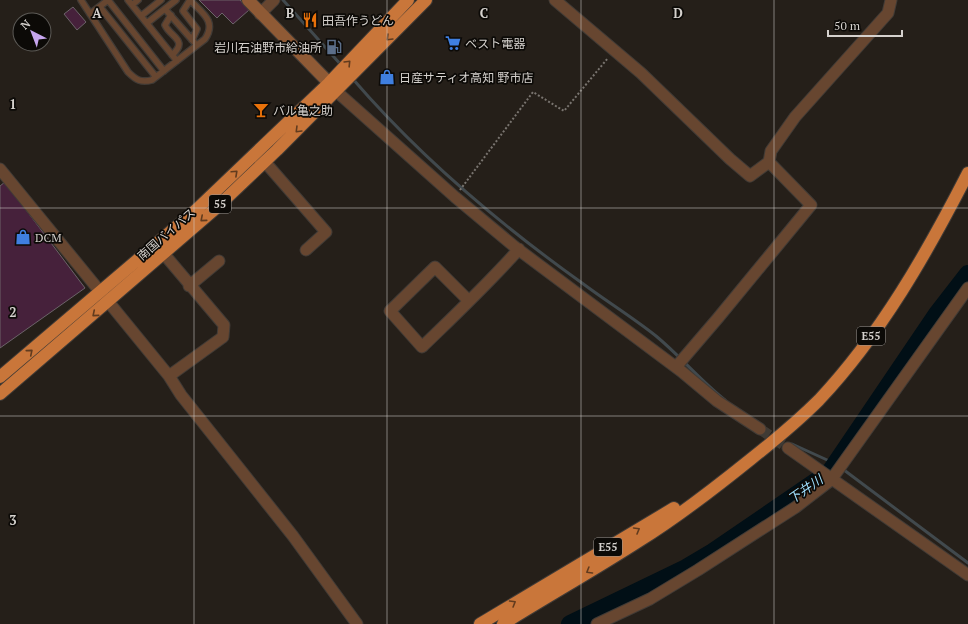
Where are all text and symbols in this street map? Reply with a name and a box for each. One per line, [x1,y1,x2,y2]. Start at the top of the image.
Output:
text: A [92,4,102,22]
text: B [286,4,294,22]
text: C [480,4,488,22]
text: D [673,4,683,22]
restaurant icon: 田吾作うどん [301,11,319,29]
north arrow [12,12,52,52]
scale bar [828,12,902,38]
place label: 田吾作うどん [322,13,394,28]
text: N [18,16,34,33]
text: 50 m [834,18,861,33]
one-way arrow [386,33,394,41]
supermarket icon: ベスト電器 [444,34,462,52]
place label: ベスト電器 [465,36,525,51]
fuel station icon: 岩川石油野市給油所 [325,38,343,56]
place label: 岩川石油野市給油所 [214,40,322,55]
one-way arrow [343,60,351,68]
shop icon: 日産サティオ高知 野市店 [378,68,396,86]
place label: 日産サティオ高知 野市店 [399,70,533,85]
text: 1 [9,95,17,113]
bar icon: バル亀之助 [252,101,270,119]
place label: バル亀之助 [273,103,333,118]
one-way arrow [295,125,303,133]
one-way arrow [230,170,238,178]
road number: 55 [209,195,231,213]
street label: 南国バイパス [134,205,198,263]
one-way arrow [200,215,208,222]
shop icon: DCM [14,228,32,246]
place label: DCM [35,230,62,245]
text: 2 [9,303,17,321]
one-way arrow [92,310,99,317]
road number: E55 [857,327,885,345]
one-way arrow [25,350,32,357]
water label: 下井川 [784,469,828,508]
text: 3 [9,511,17,529]
one-way arrow [633,528,640,535]
road number: E55 [594,538,622,556]
one-way arrow [586,566,593,574]
one-way arrow [509,601,516,608]

